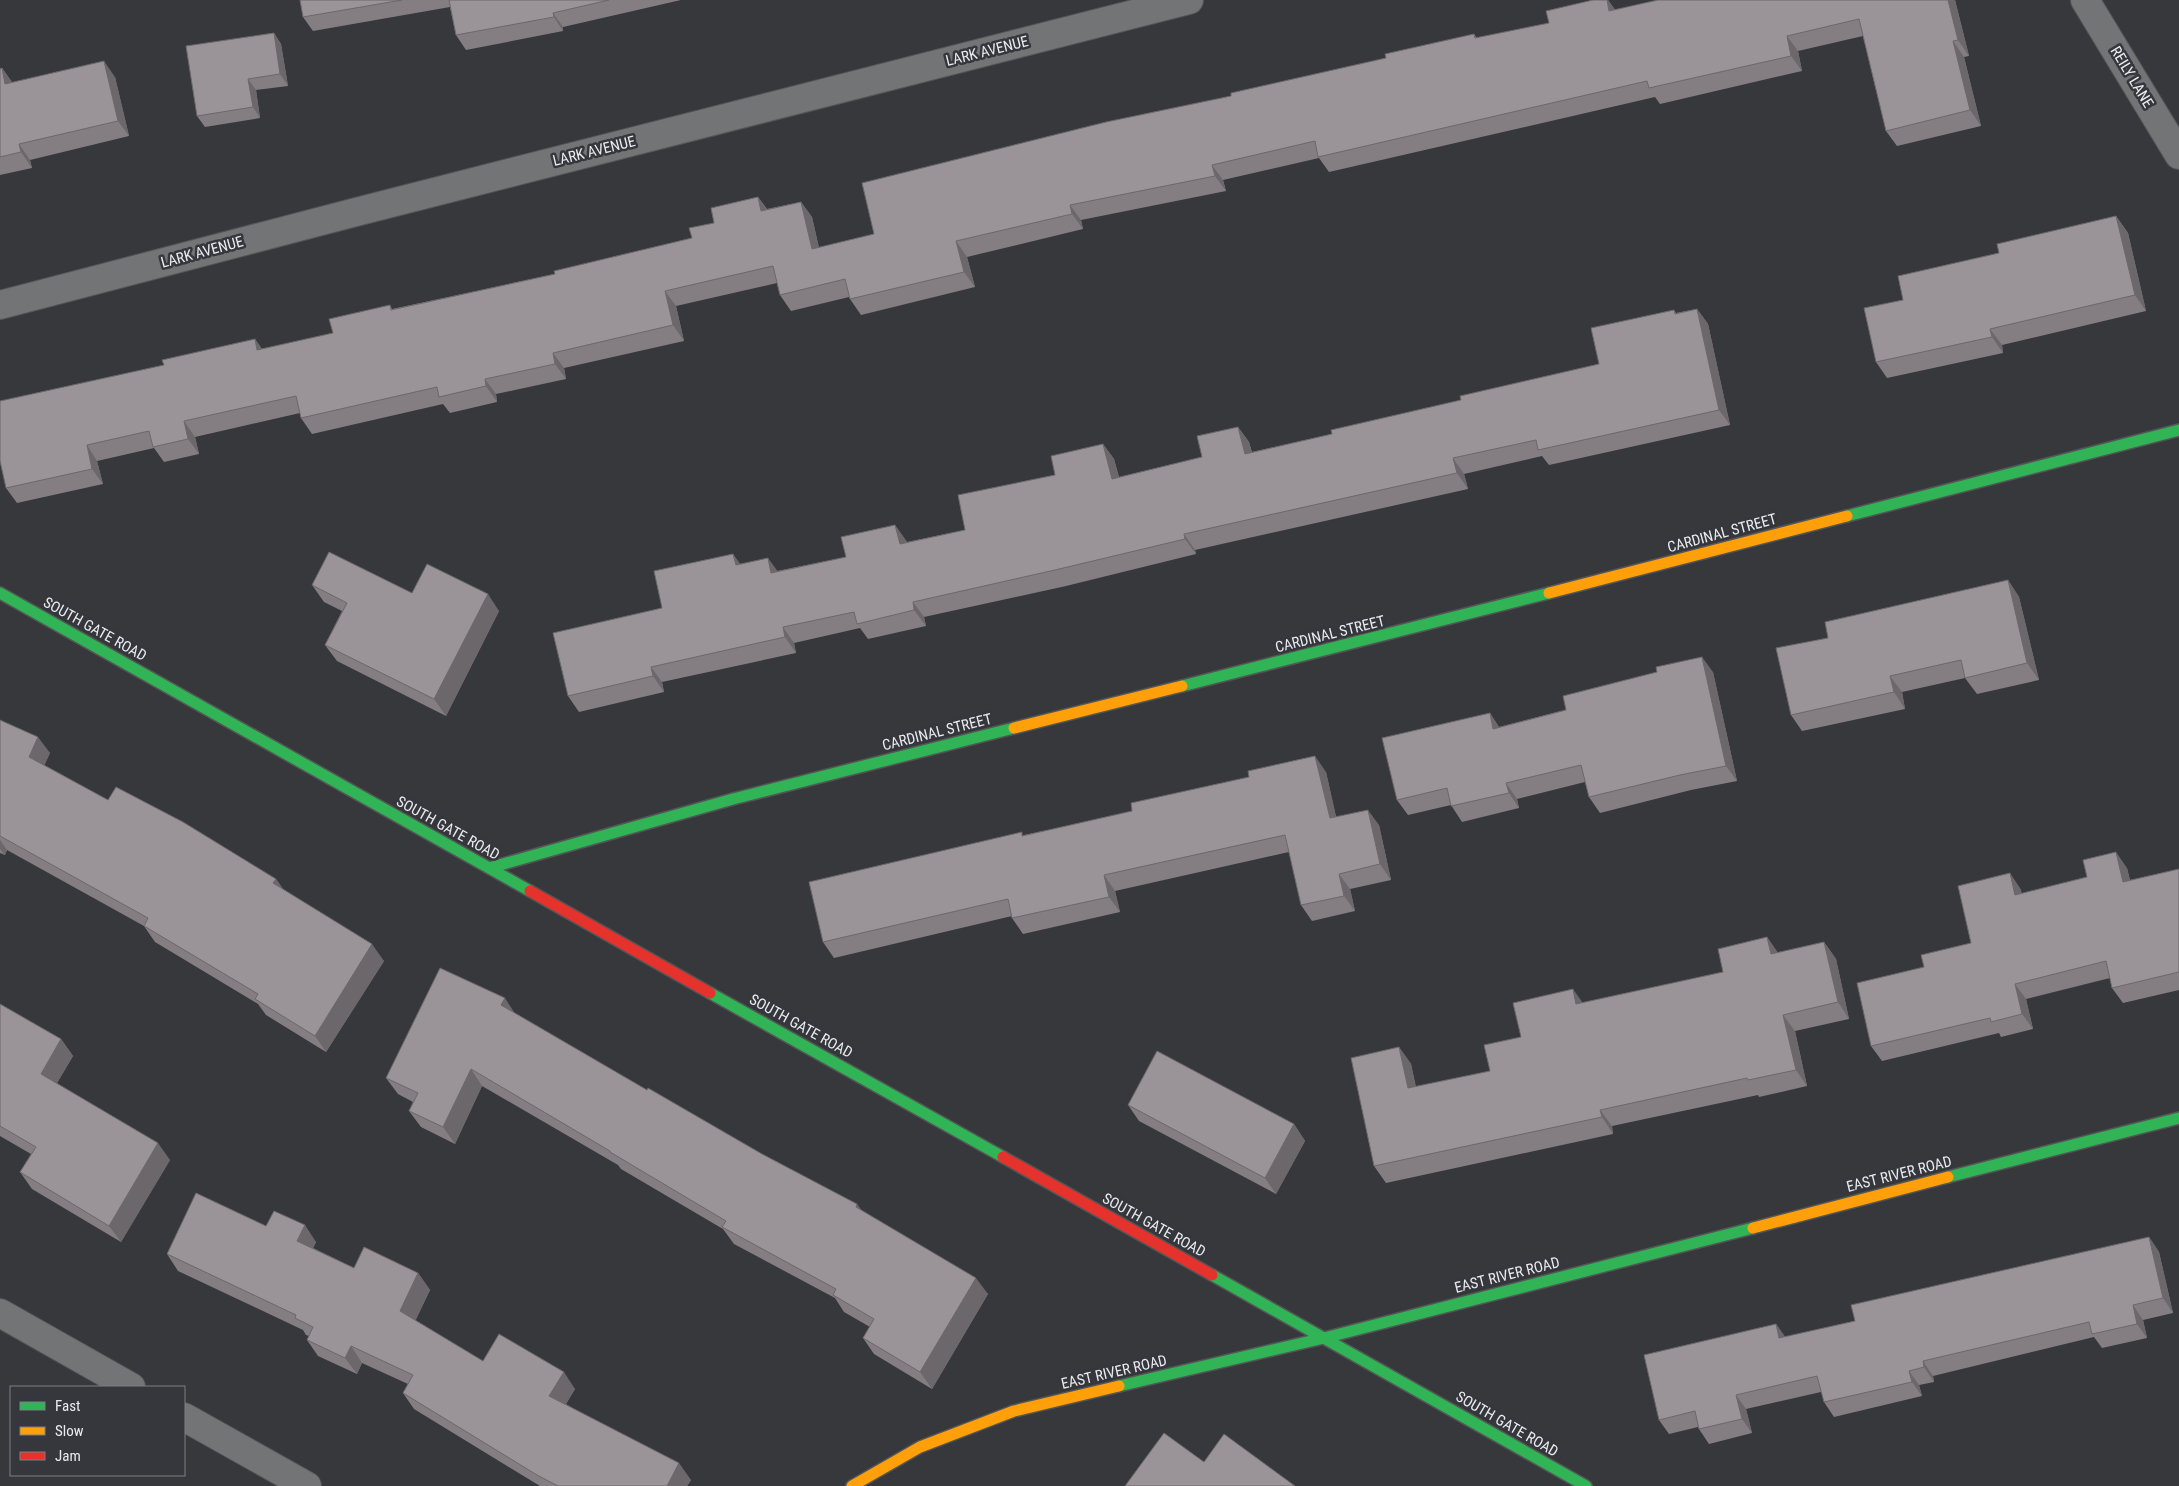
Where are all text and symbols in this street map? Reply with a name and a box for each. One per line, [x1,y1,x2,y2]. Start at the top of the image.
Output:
street label: LARK AVENUE [944,32,1030,70]
street label: REILY LANE [2107,43,2157,111]
street label: LARK AVENUE [551,132,637,170]
street label: LARK AVENUE [159,232,245,272]
street label: CARDINAL STREET [1665,510,1779,556]
street label: SOUTH GATE ROAD [40,593,150,665]
street label: CARDINAL STREET [1273,612,1387,656]
street label: CARDINAL STREET [880,710,994,754]
street label: SOUTH GATE ROAD [393,792,503,864]
street label: SOUTH GATE ROAD [746,990,856,1062]
street label: EAST RIVER ROAD [1844,1152,1954,1196]
street label: SOUTH GATE ROAD [1099,1189,1209,1261]
street label: EAST RIVER ROAD [1452,1253,1562,1297]
street label: EAST RIVER ROAD [1059,1351,1169,1393]
legend [10,1386,185,1476]
street label: SOUTH GATE ROAD [1453,1387,1561,1461]
text: Fast [55,1397,80,1415]
text: Slow [55,1422,84,1440]
text: Jam [55,1447,81,1465]

